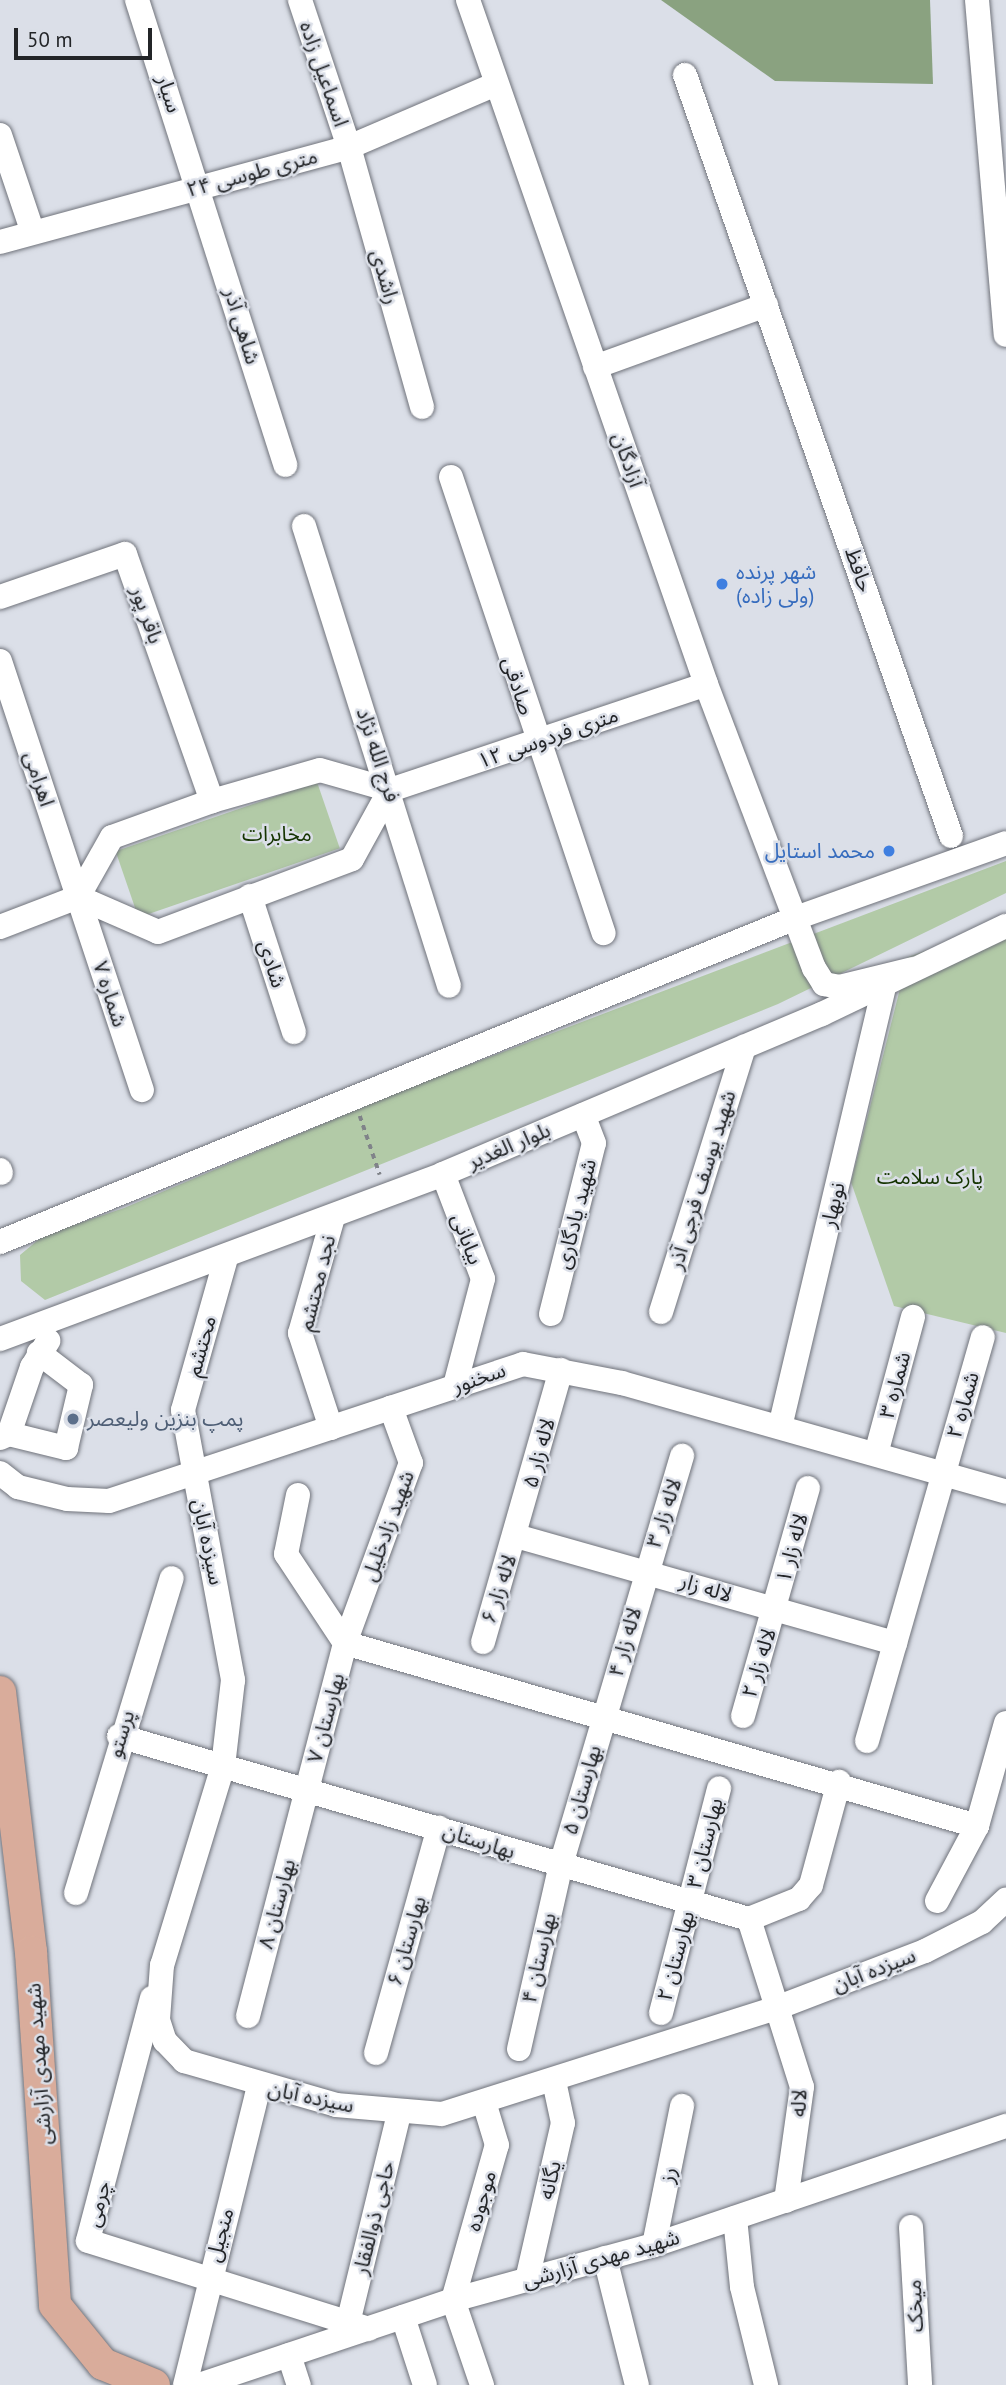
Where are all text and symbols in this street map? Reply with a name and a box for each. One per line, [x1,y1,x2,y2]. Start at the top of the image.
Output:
scale bar [18,14,156,58]
street label: اسماعیل زاده [294,18,354,130]
text: 50 m [27,26,73,53]
street label: سیار [151,72,187,116]
street label: ۲۴ متری طوسی [184,143,320,203]
street label: راشدی [365,247,405,307]
street label: شاهی آذر [218,285,266,367]
street label: آزادگان [607,429,649,491]
street label: حافظ [840,544,878,596]
place label: شهر پرنده (ولی زاده) [736,559,816,609]
marker: شهر پرنده (ولی زاده) [714,576,730,592]
street label: باقر پور [125,583,169,647]
street label: صادقی [497,654,539,718]
street label: ۱۲ متری فردوسی [475,702,621,774]
street label: فرج الله نژاد [351,705,405,805]
street label: اهرامی [18,748,60,810]
park label: مخابرات [242,821,312,847]
place label: محمد استایل [765,838,875,864]
marker: محمد استایل [881,843,897,859]
street label: شادی [253,937,291,991]
street label: شماره ۷ [88,958,132,1030]
street label: شهید یوسف فرجی آذر [663,1087,741,1273]
street label: بلوار الغدیر [464,1117,554,1175]
street label: شهید یادگاری [550,1156,602,1272]
park label: پارک سلامت [877,1164,983,1190]
street label: نوبهار [816,1180,850,1230]
street label: بیابانی [446,1210,488,1268]
street label: نجد محتشم [293,1233,341,1333]
street label: محتشم [180,1313,222,1379]
street label: شماره ۳ [874,1349,916,1421]
street label: سخنور [449,1357,509,1399]
street label: شماره ۲ [942,1369,984,1441]
place label: پمپ بنزین ولیعصر [87,1406,244,1432]
marker: پمپ بنزین ولیعصر [65,1411,81,1427]
street label: لاله زار ۵ [518,1415,560,1491]
street label: شهید زادخلیل [356,1467,420,1585]
street label: لاله زار ۳ [641,1475,687,1551]
street label: سیزده آبان [187,1497,229,1587]
street label: لاله زار ۱ [771,1510,813,1586]
street label: لاله زار ۶ [476,1551,522,1627]
street label: لاله زار [677,1568,735,1608]
street label: لاله زار ۴ [603,1604,647,1680]
street label: لاله زار ۲ [737,1625,781,1701]
street label: بهارستان ۷ [302,1670,350,1766]
street label: پرستو [102,1707,140,1761]
street label: بهارستان ۵ [557,1742,607,1838]
street label: بهارستان ۳ [682,1795,728,1891]
street label: بهارستان [440,1818,518,1864]
street label: بهارستان ۸ [253,1856,301,1952]
street label: بهارستان ۶ [382,1893,432,1989]
street label: بهارستان ۲ [652,1908,700,2004]
street label: بهارستان ۴ [516,1910,562,2006]
street label: سیزده آبان [829,1943,919,1997]
street label: شهید مهدی آزارشی [21,1982,57,2146]
street label: سیزده آبان [266,2076,356,2118]
street label: لاله [786,2088,812,2118]
street label: حاجی ذوالفقار [348,2158,400,2278]
street label: یگانه [533,2158,567,2202]
street label: رز [654,2165,682,2185]
street label: موجوده [460,2168,502,2234]
street label: چرمی [80,2178,116,2230]
street label: منجیل [201,2205,239,2265]
street label: شهید مهدی آزارشی [520,2225,682,2293]
street label: میخک [901,2279,929,2333]

